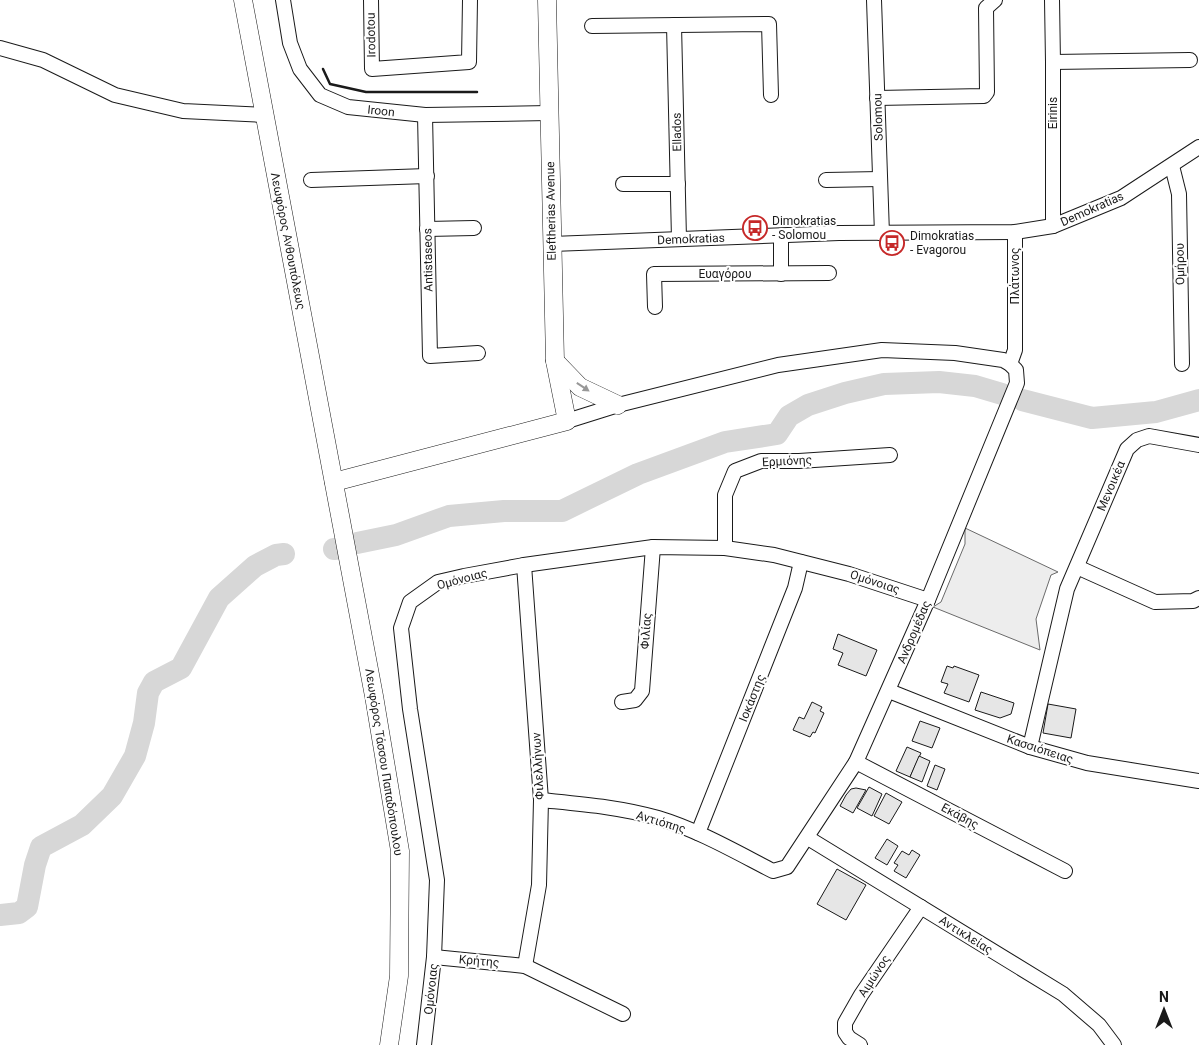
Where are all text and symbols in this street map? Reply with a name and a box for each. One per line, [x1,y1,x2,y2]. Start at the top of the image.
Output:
street label: Irodotou [364,12,378,58]
street label: Solomou [870,93,886,141]
street label: Eirinis [1046,97,1060,129]
street label: Iroon [367,103,395,119]
street label: Ellados [670,112,684,152]
street label: Eleftherias Avenue [543,161,559,261]
street label: Λεωφόρος Ανθουπόλεως [268,171,308,311]
street label: Demokratias [1058,189,1126,229]
place label: Dimokratias - Solomou [772,214,836,242]
bus stop icon: Dimokratias - Solomou [742,215,768,241]
street label: Antistaseos [420,228,436,292]
place label: Dimokratias - Evagorou [910,229,974,257]
bus stop icon: Dimokratias - Evagorou [879,230,905,256]
street label: Demokratias [657,231,725,247]
street label: Ομήρου [1173,243,1187,285]
street label: Πλάτωνος [1008,247,1022,305]
street label: Ευαγόρου [698,267,752,281]
one-way arrow [576,382,590,392]
street label: Ερμιόνης [762,453,812,469]
street label: Μενοικέα [1094,459,1128,513]
street label: Ομόνοιας [435,566,489,592]
street label: Ομόνοιας [848,567,902,597]
street label: Ανδρομέδας [894,598,934,666]
street label: Φιλίας [638,612,654,650]
street label: Λεωφόρος Τάσσου Παπαδόπουλου [362,667,406,857]
street label: Ιοκάστης [736,672,768,724]
street label: Φιλελλήνων [529,732,547,800]
street label: Κασσιόπειας [1005,732,1075,766]
street label: Εκάβης [939,800,981,832]
street label: Αντιόπης [635,808,687,836]
street label: Αντικλείας [937,913,995,957]
street label: Κρήτης [458,952,500,970]
street label: Αιμώνος [855,952,893,1000]
street label: Ομόνοιας [421,963,441,1015]
north arrow [1139,985,1189,1035]
text: N [1159,989,1169,1005]

